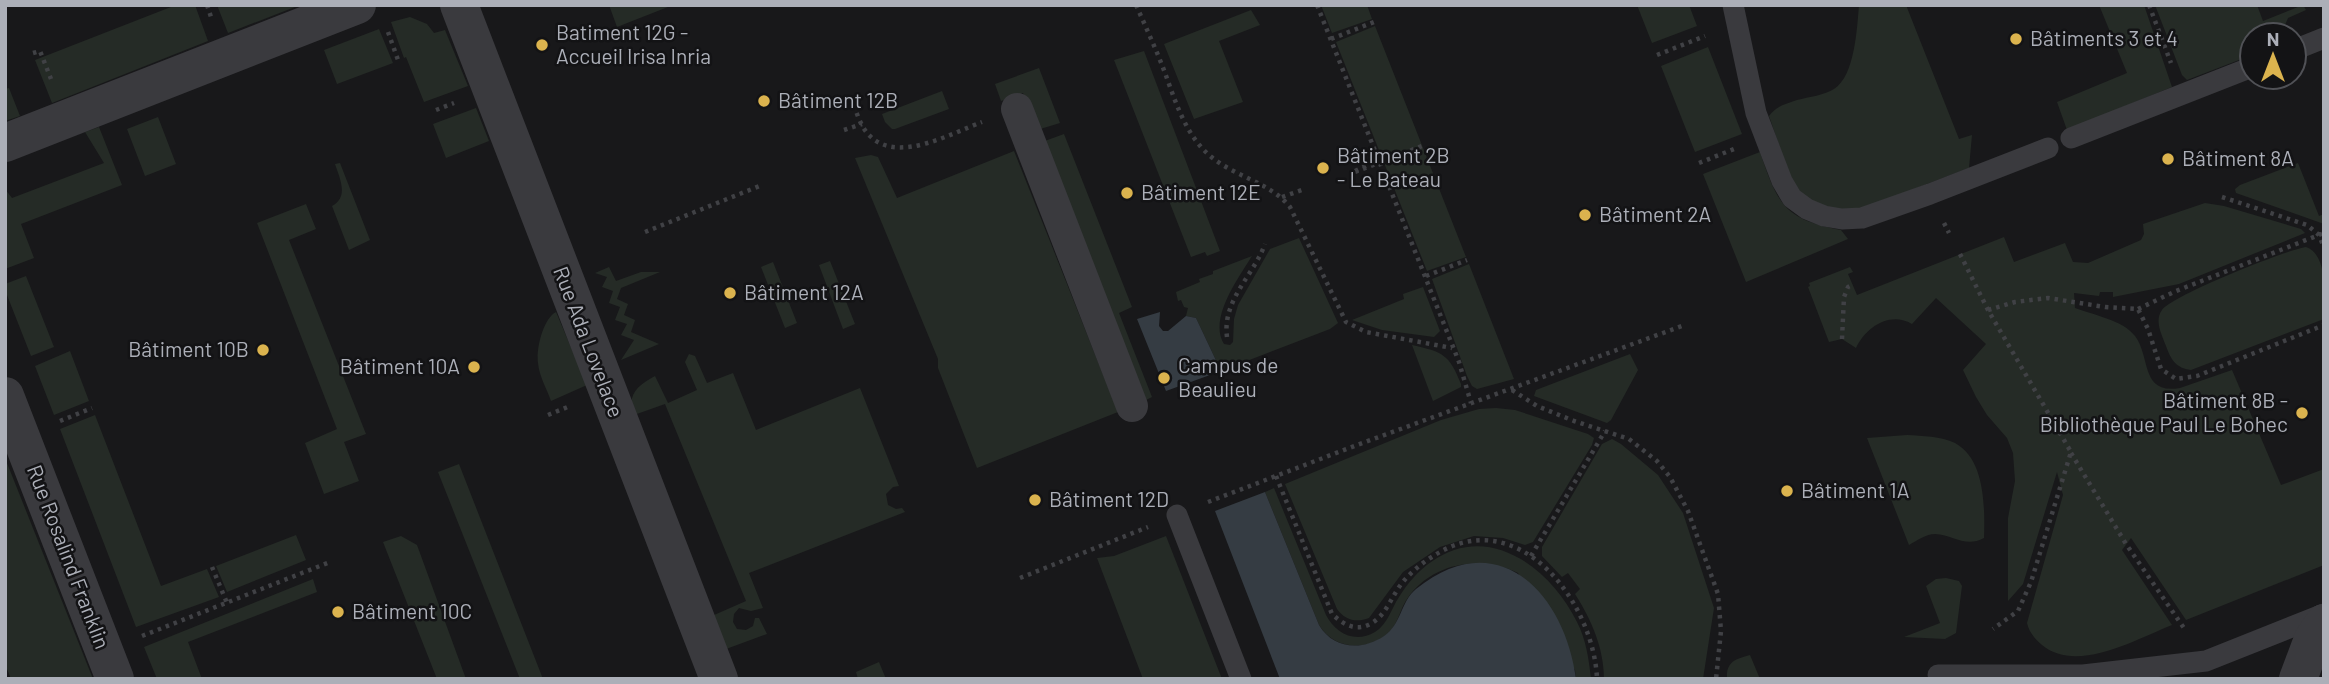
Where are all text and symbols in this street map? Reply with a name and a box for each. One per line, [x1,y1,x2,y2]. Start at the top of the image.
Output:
place label: Batiment 12G - Accueil Irisa Inria [556,19,711,68]
north arrow [2238,21,2308,91]
place label: Bâtiments 3 et 4 [2030,25,2178,50]
text: N [2267,27,2279,50]
marker: Bâtiments 3 et 4 [2008,31,2024,47]
marker: Batiment 12G - Accueil Irisa Inria [534,37,550,53]
place label: Bâtiment 12B [778,87,898,112]
marker: Bâtiment 12B [756,93,772,109]
place label: Bâtiment 2B - Le Bateau [1337,142,1450,191]
place label: Bâtiment 8A [2182,145,2294,170]
marker: Bâtiment 8A [2160,151,2176,167]
marker: Bâtiment 2B - Le Bateau [1315,160,1331,176]
place label: Bâtiment 12E [1141,179,1261,204]
marker: Bâtiment 12E [1119,185,1135,201]
place label: Bâtiment 2A [1599,201,1712,226]
marker: Bâtiment 2A [1577,207,1593,223]
street label: Rue Ada Lovelace [549,262,630,421]
place label: Bâtiment 12A [744,279,864,304]
marker: Bâtiment 12A [722,285,738,301]
place label: Bâtiment 10B [128,336,249,361]
marker: Bâtiment 10B [255,342,271,358]
place label: Campus de Beaulieu [1178,352,1279,401]
place label: Bâtiment 10A [340,353,460,378]
marker: Bâtiment 10A [466,359,482,375]
marker: Campus de Beaulieu [1156,370,1172,386]
place label: Bâtiment 8B - Bibliothèque Paul Le Bohec [2040,387,2288,436]
marker: Bâtiment 8B - Bibliothèque Paul Le Bohec [2294,405,2310,421]
street label: Rue Rosalind Franklin [23,461,116,652]
place label: Bâtiment 1A [1801,477,1910,502]
marker: Bâtiment 1A [1779,483,1795,499]
place label: Bâtiment 12D [1049,486,1169,511]
marker: Bâtiment 12D [1027,492,1043,508]
place label: Bâtiment 10C [352,598,472,623]
marker: Bâtiment 10C [330,604,346,620]

